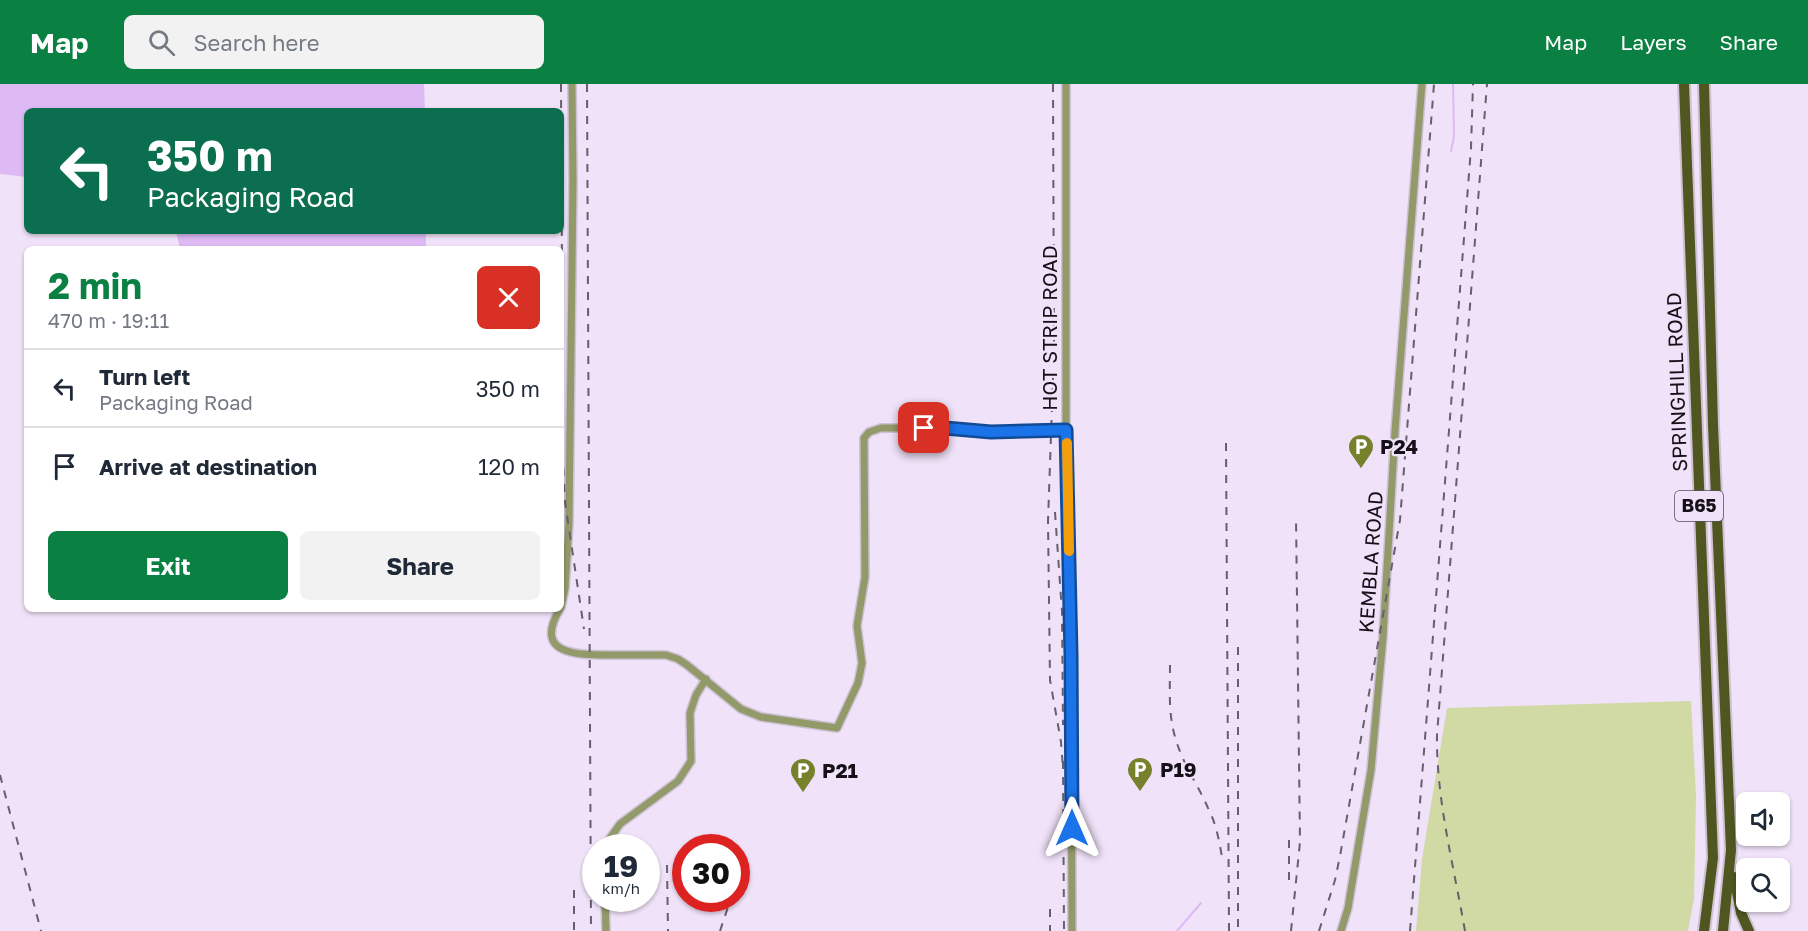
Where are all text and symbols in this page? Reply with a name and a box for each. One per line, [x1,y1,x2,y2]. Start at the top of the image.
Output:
search box [124,15,544,69]
text: Map [30,26,88,59]
icon: search [145,26,178,59]
text: Search here [193,29,319,56]
text: Map [1544,29,1587,55]
text: Layers [1620,29,1687,55]
text: Share [1720,29,1778,55]
text: 350 m [147,130,273,180]
icon: left [48,132,126,210]
text: Packaging Road [147,181,355,213]
street label: HOT STRIP ROAD [1037,245,1061,411]
text: 2 min [48,264,142,307]
button: close [477,266,540,329]
street label: SPRINGHILL ROAD [1661,292,1691,472]
text: 470 m · 19:11 [48,308,169,332]
text: Turn left [99,363,190,390]
icon: left [48,372,81,405]
text: 350 m [476,375,540,402]
text: Packaging Road [99,390,253,414]
pin [898,402,949,453]
icon: arrive [907,411,940,444]
parking icon: P24 [1346,432,1376,470]
place label: P24 [1380,434,1418,458]
icon: arrive [48,450,81,483]
text: Arrive at destination [99,453,317,480]
text: 120 m [478,453,540,480]
street label: KEMBLA ROAD [1353,490,1387,634]
road number: B65 [1675,491,1723,521]
button: Exit [48,531,288,600]
button: Share [300,531,540,600]
parking icon: P19 [1125,755,1155,793]
parking icon: P21 [788,756,818,794]
place label: P19 [1160,757,1196,781]
place label: P21 [822,758,858,782]
map controls [1736,792,1790,912]
button: sound [1736,792,1790,846]
position arrow [1040,796,1104,860]
speed limit sign: 30 [672,834,750,912]
text: 19 [604,848,638,884]
button: search [1736,858,1790,912]
text: km/h [602,879,640,897]

